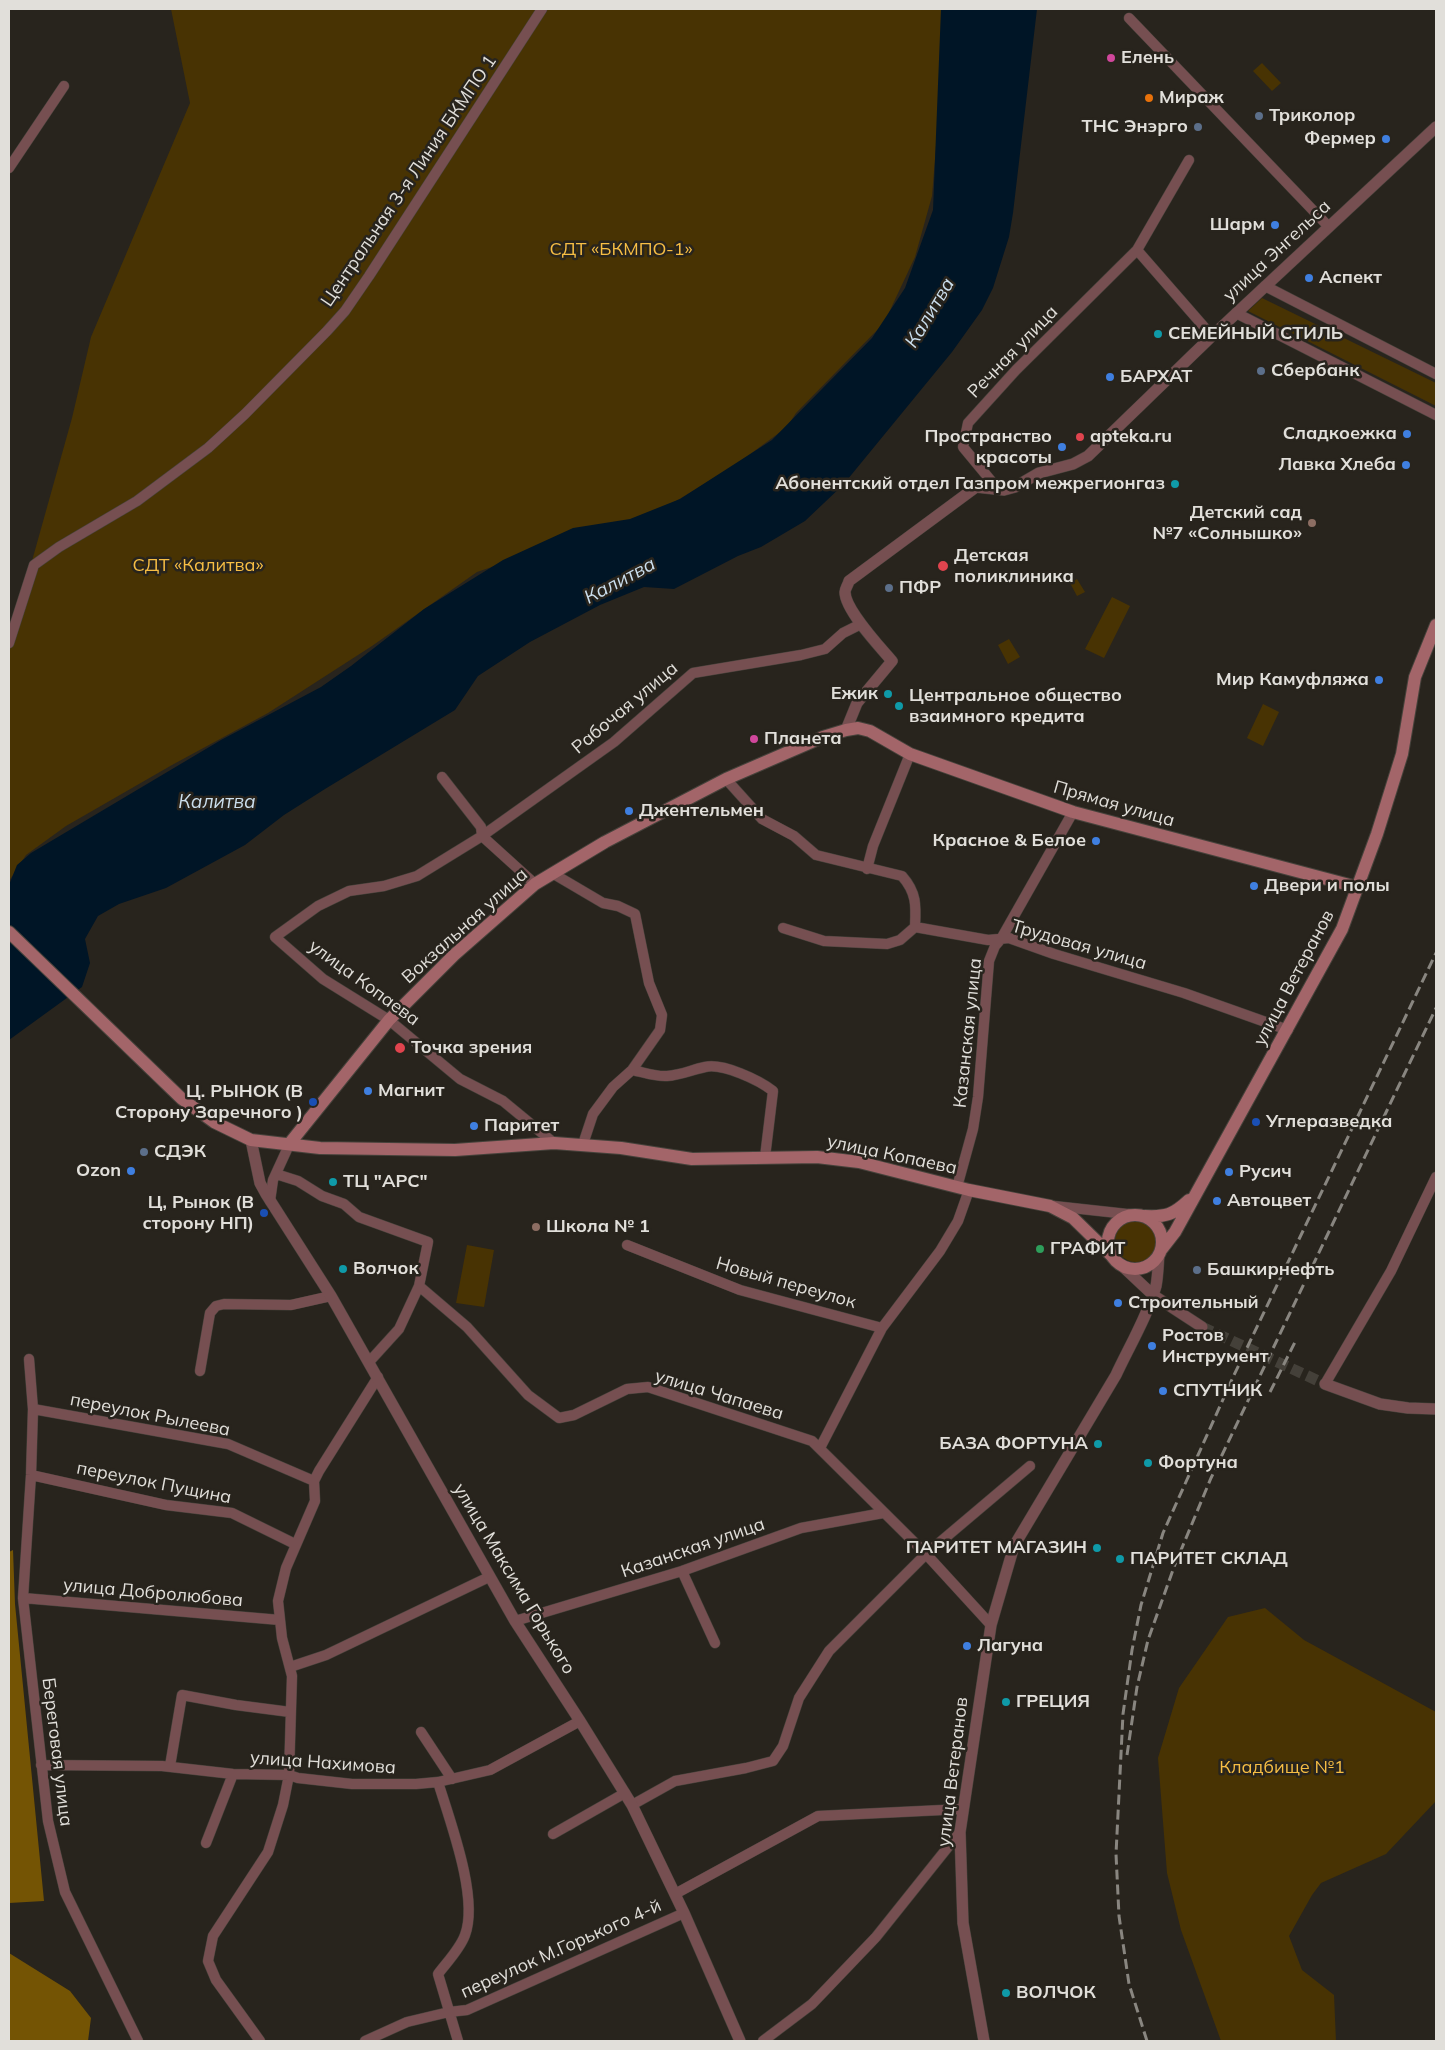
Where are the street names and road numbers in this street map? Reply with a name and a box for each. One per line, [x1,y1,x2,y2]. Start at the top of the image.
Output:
street label: Центральная 3-я Линия БКМПО 1 [317,51,501,311]
street label: улица Энгельса [1219,196,1335,306]
street label: Речная улица [963,301,1063,403]
street label: Рабочая улица [568,657,682,759]
street label: Прямая улица [1051,776,1177,832]
street label: Вокзальная улица [398,864,532,988]
street label: улица Ветеранов [1249,906,1339,1050]
street label: Трудовая улица [1009,915,1149,975]
street label: улица Копаева [304,935,424,1031]
street label: Казанская улица [949,957,987,1109]
street label: улица Копаева [825,1131,959,1179]
street label: Новый переулок [714,1253,858,1313]
street label: улица Чапаева [652,1365,786,1425]
street label: переулок Рылеева [68,1389,232,1441]
street label: переулок Пущина [75,1457,233,1509]
street label: улица Максима Горького [448,1480,580,1678]
street label: Казанская улица [618,1513,768,1583]
street label: улица Добролюбова [62,1574,244,1612]
street label: Береговая улица [37,1676,77,1828]
street label: улица Ветеранов [933,1696,973,1848]
street label: улица Нахимова [249,1747,397,1779]
street label: переулок М.Горького 4-й [457,1895,665,2003]

